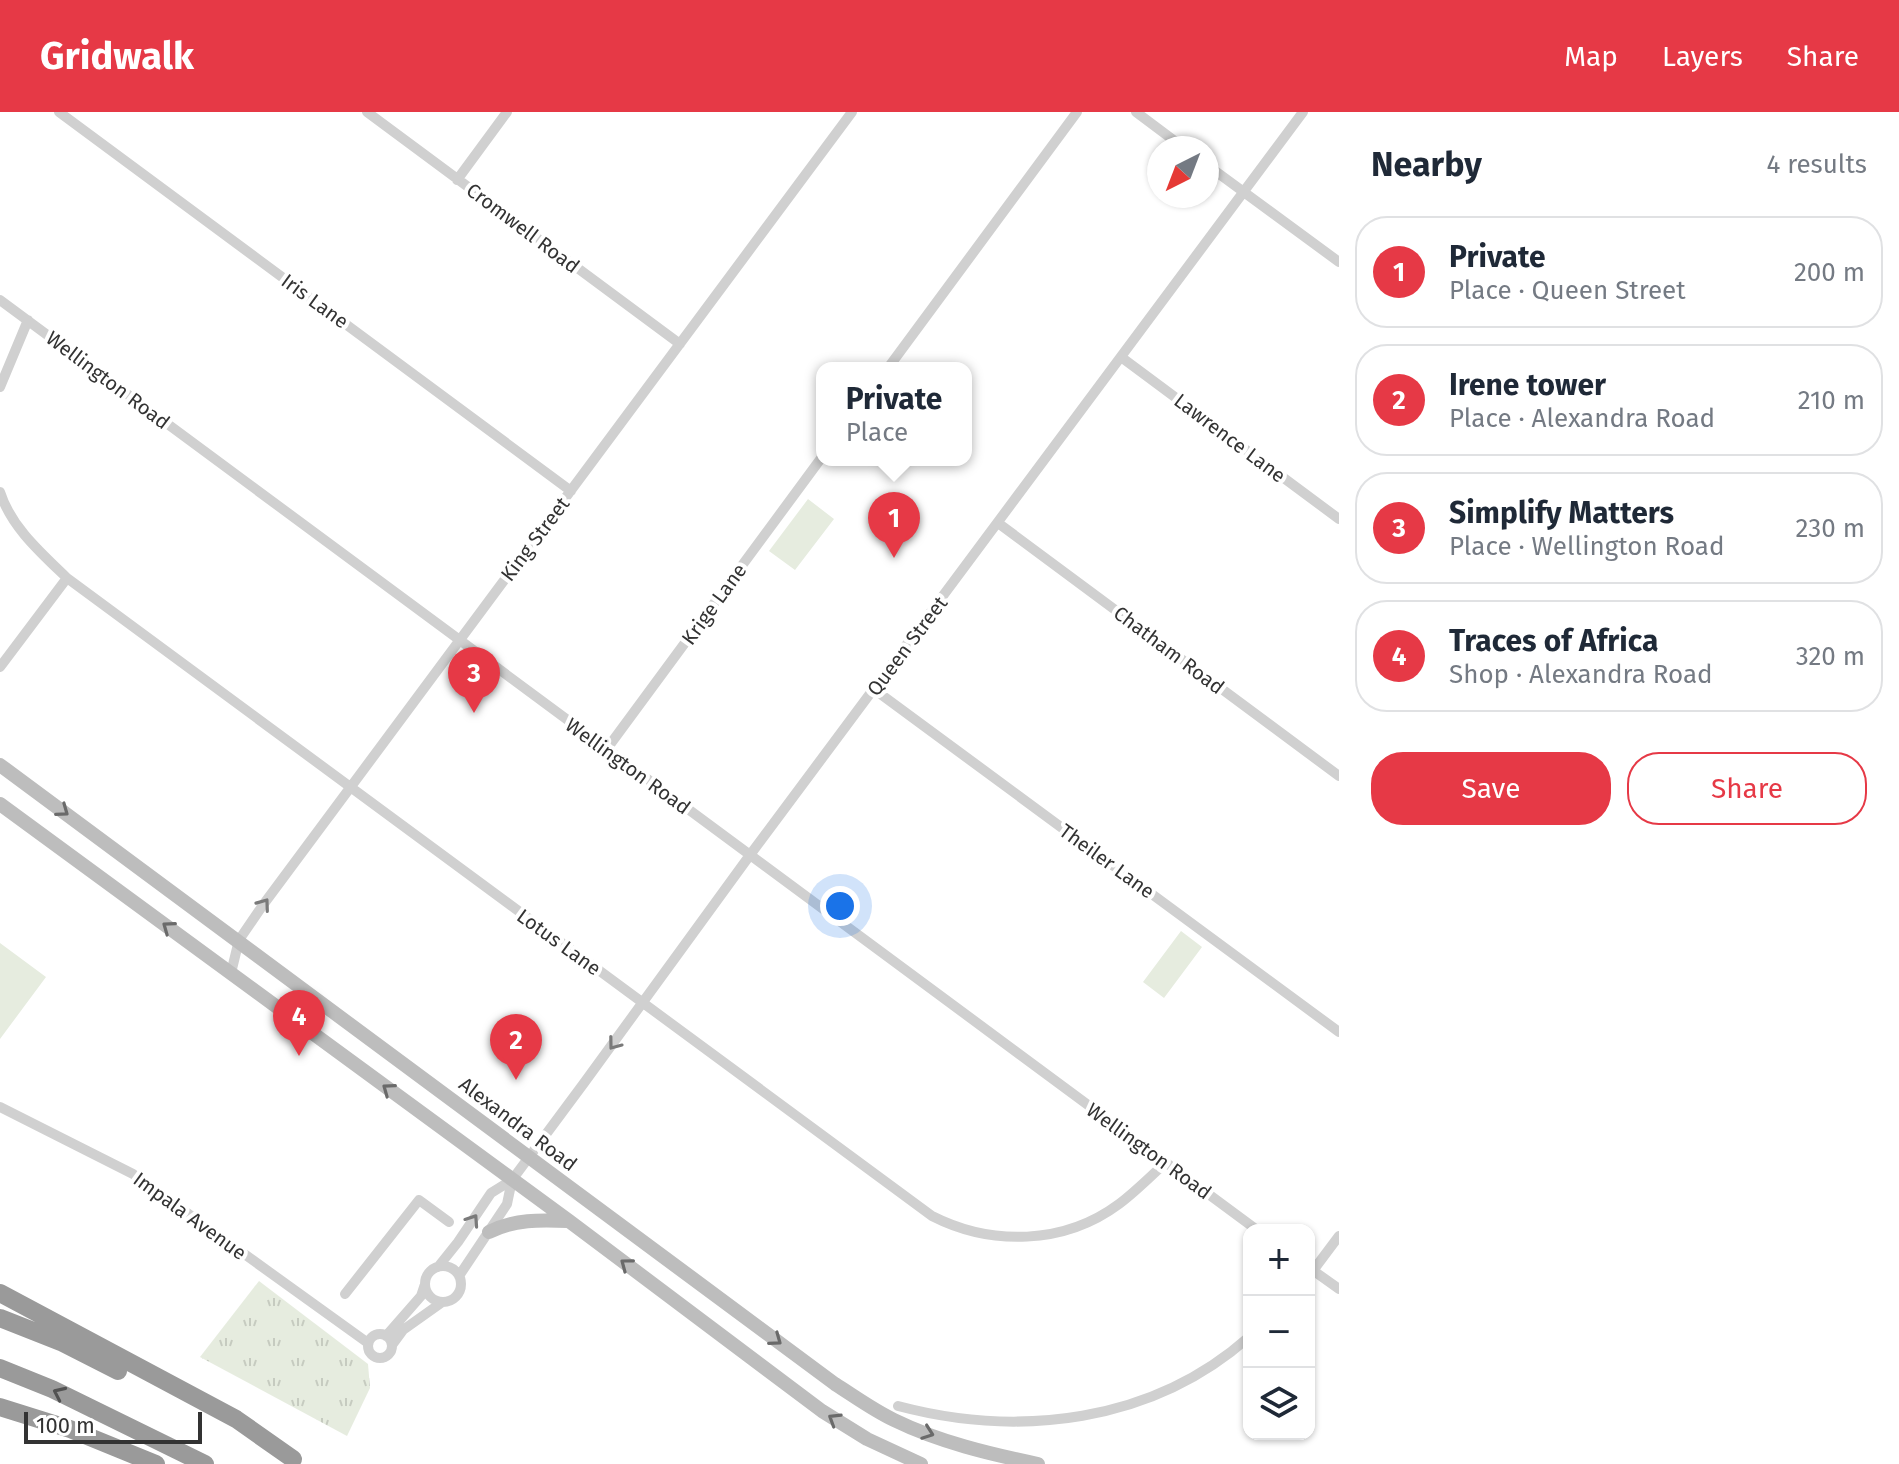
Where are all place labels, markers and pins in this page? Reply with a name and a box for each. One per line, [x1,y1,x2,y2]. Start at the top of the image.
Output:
pin: 1 [868,492,920,558]
pin: 3 [448,647,500,713]
pin: 4 [273,990,325,1056]
pin: 2 [490,1014,542,1080]

